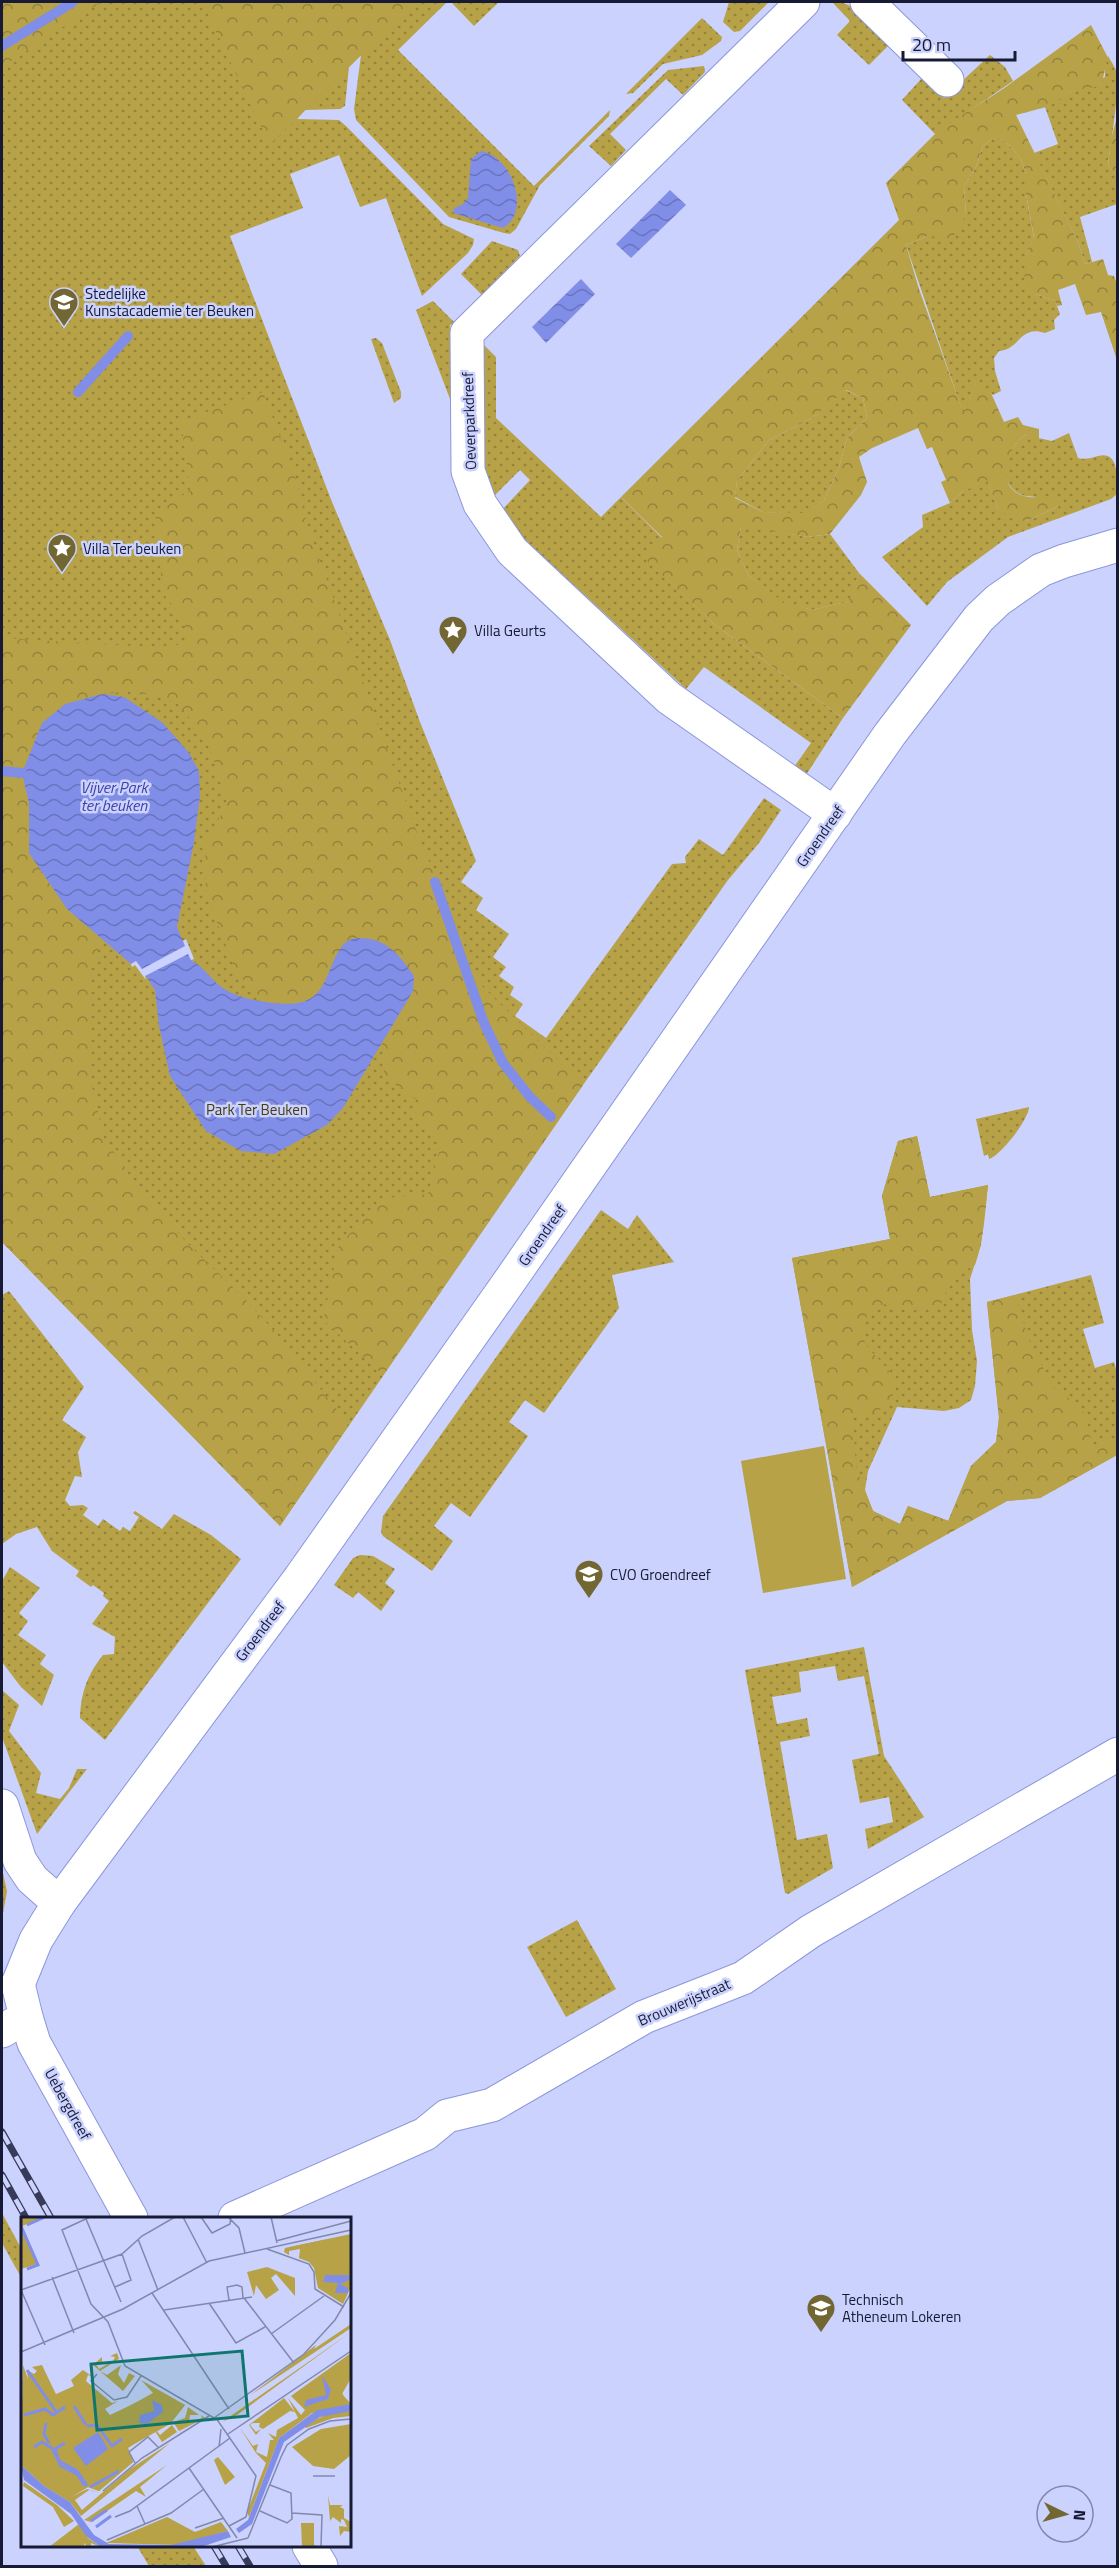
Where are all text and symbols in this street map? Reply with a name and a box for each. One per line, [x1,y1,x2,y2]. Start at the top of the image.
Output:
scale bar [903,24,1016,62]
text: 20 m [912,31,951,58]
place label: Stedelijke Kunstacademie ter Beuken [85,282,254,322]
school or university icon: Stedelijke Kunstacademie ter Beuken [48,286,80,328]
street label: Oeverparkdreef [456,372,482,470]
place icon: Villa Ter beuken [46,532,78,574]
place label: Villa Ter beuken [83,537,181,560]
place icon: Villa Geurts [437,614,469,656]
place label: Villa Geurts [474,619,546,642]
water label: Vijver Park ter beuken [80,775,150,817]
street label: Groendreef [790,800,850,872]
park label: Park Ter Beuken [206,1098,308,1121]
street label: Groendreef [512,1199,572,1271]
school or university icon: CVO Groendreef [573,1558,605,1600]
place label: CVO Groendreef [610,1563,711,1586]
street label: Groendreef [229,1596,291,1666]
street label: Brouwerijstraat [634,1972,735,2032]
street label: Uebergdreef [39,2064,97,2144]
inset map [21,2217,351,2547]
place label: Technisch Atheneum Lokeren [842,2288,961,2328]
school or university icon: Technisch Atheneum Lokeren [805,2292,837,2334]
north arrow [1035,2484,1095,2544]
text: N [1068,2509,1092,2522]

